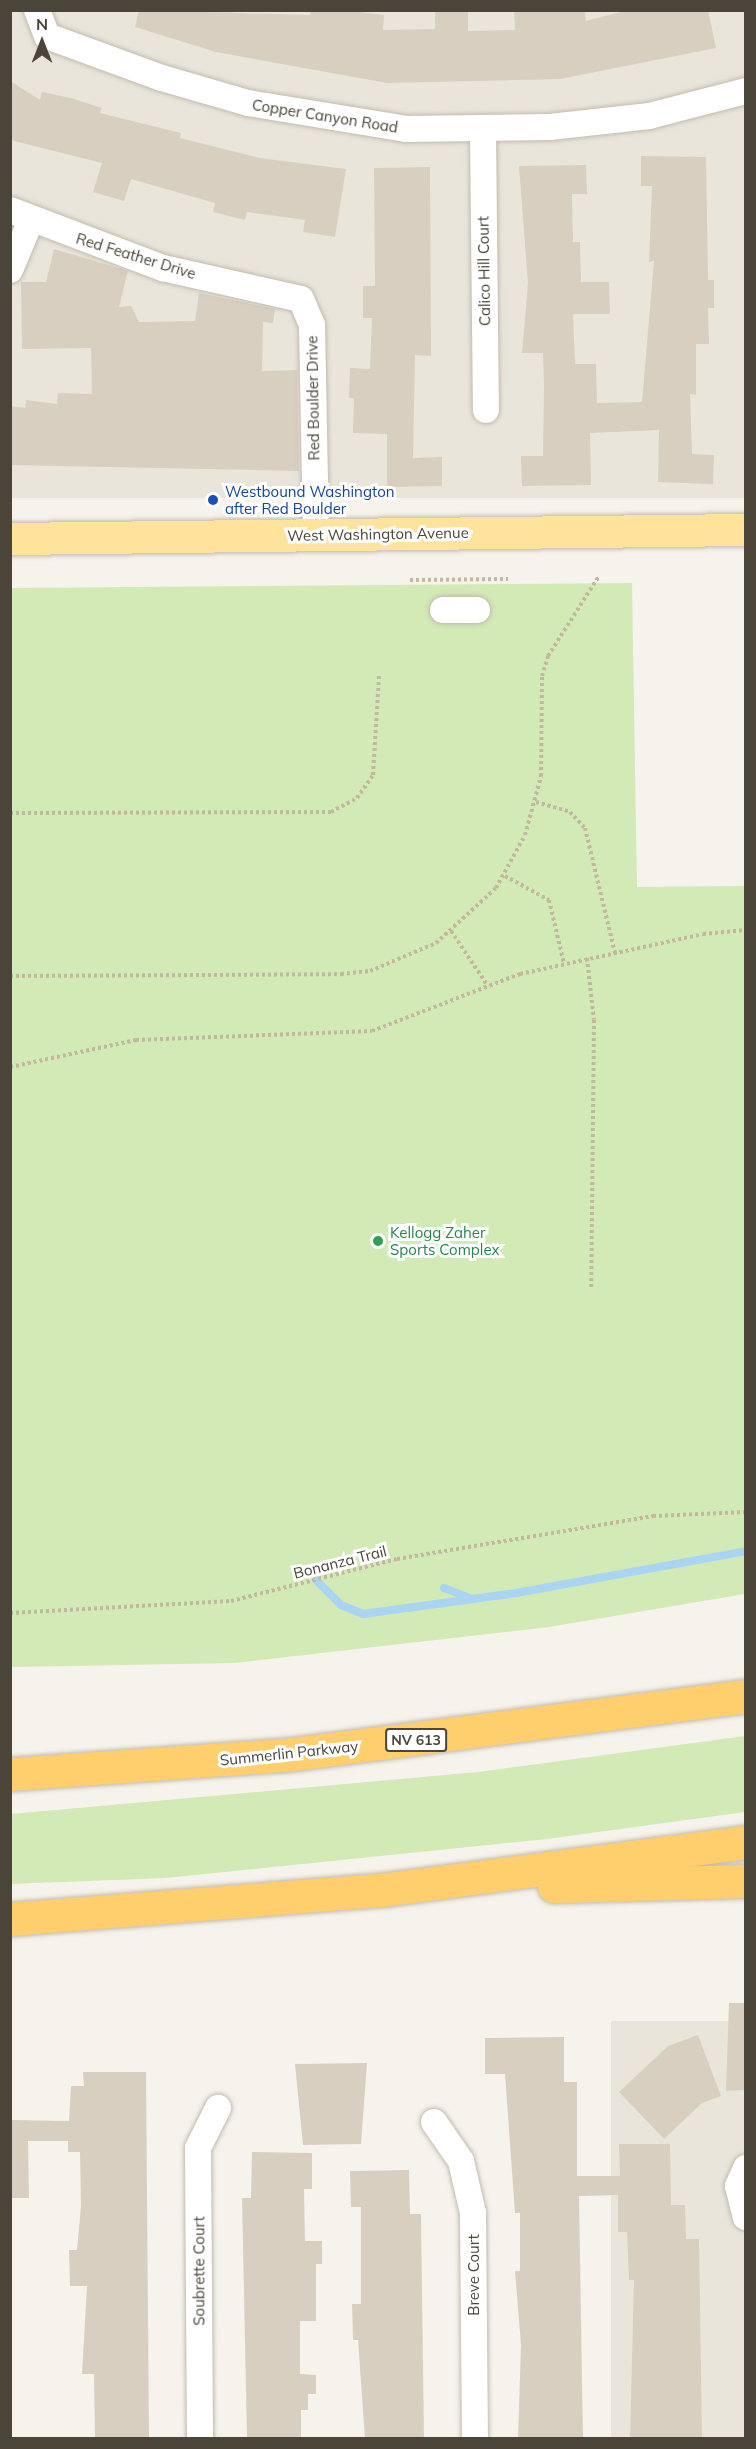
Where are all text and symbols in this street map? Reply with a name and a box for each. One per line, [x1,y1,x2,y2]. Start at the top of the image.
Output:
north arrow [12,12,72,72]
text: N [36,14,48,34]
street label: Copper Canyon Road [251,96,399,136]
street label: Calico Hill Court [474,216,494,326]
street label: Red Feather Drive [74,229,198,283]
street label: Red Boulder Drive [303,335,323,461]
place label: Westbound Washington after Red Boulder [225,482,394,517]
marker: Westbound Washington after Red Boulder [206,493,220,507]
street label: West Washington Avenue [287,523,469,545]
place label: Kellogg Zaher Sports Complex [390,1223,500,1258]
marker: Kellogg Zaher Sports Complex [371,1234,385,1248]
street label: Bonanza Trail [292,1542,388,1582]
road number: NV 613 [384,1729,448,1751]
street label: Summerlin Parkway [219,1737,359,1769]
street label: Soubrette Court [190,2216,208,2326]
street label: Breve Court [465,2234,483,2316]

